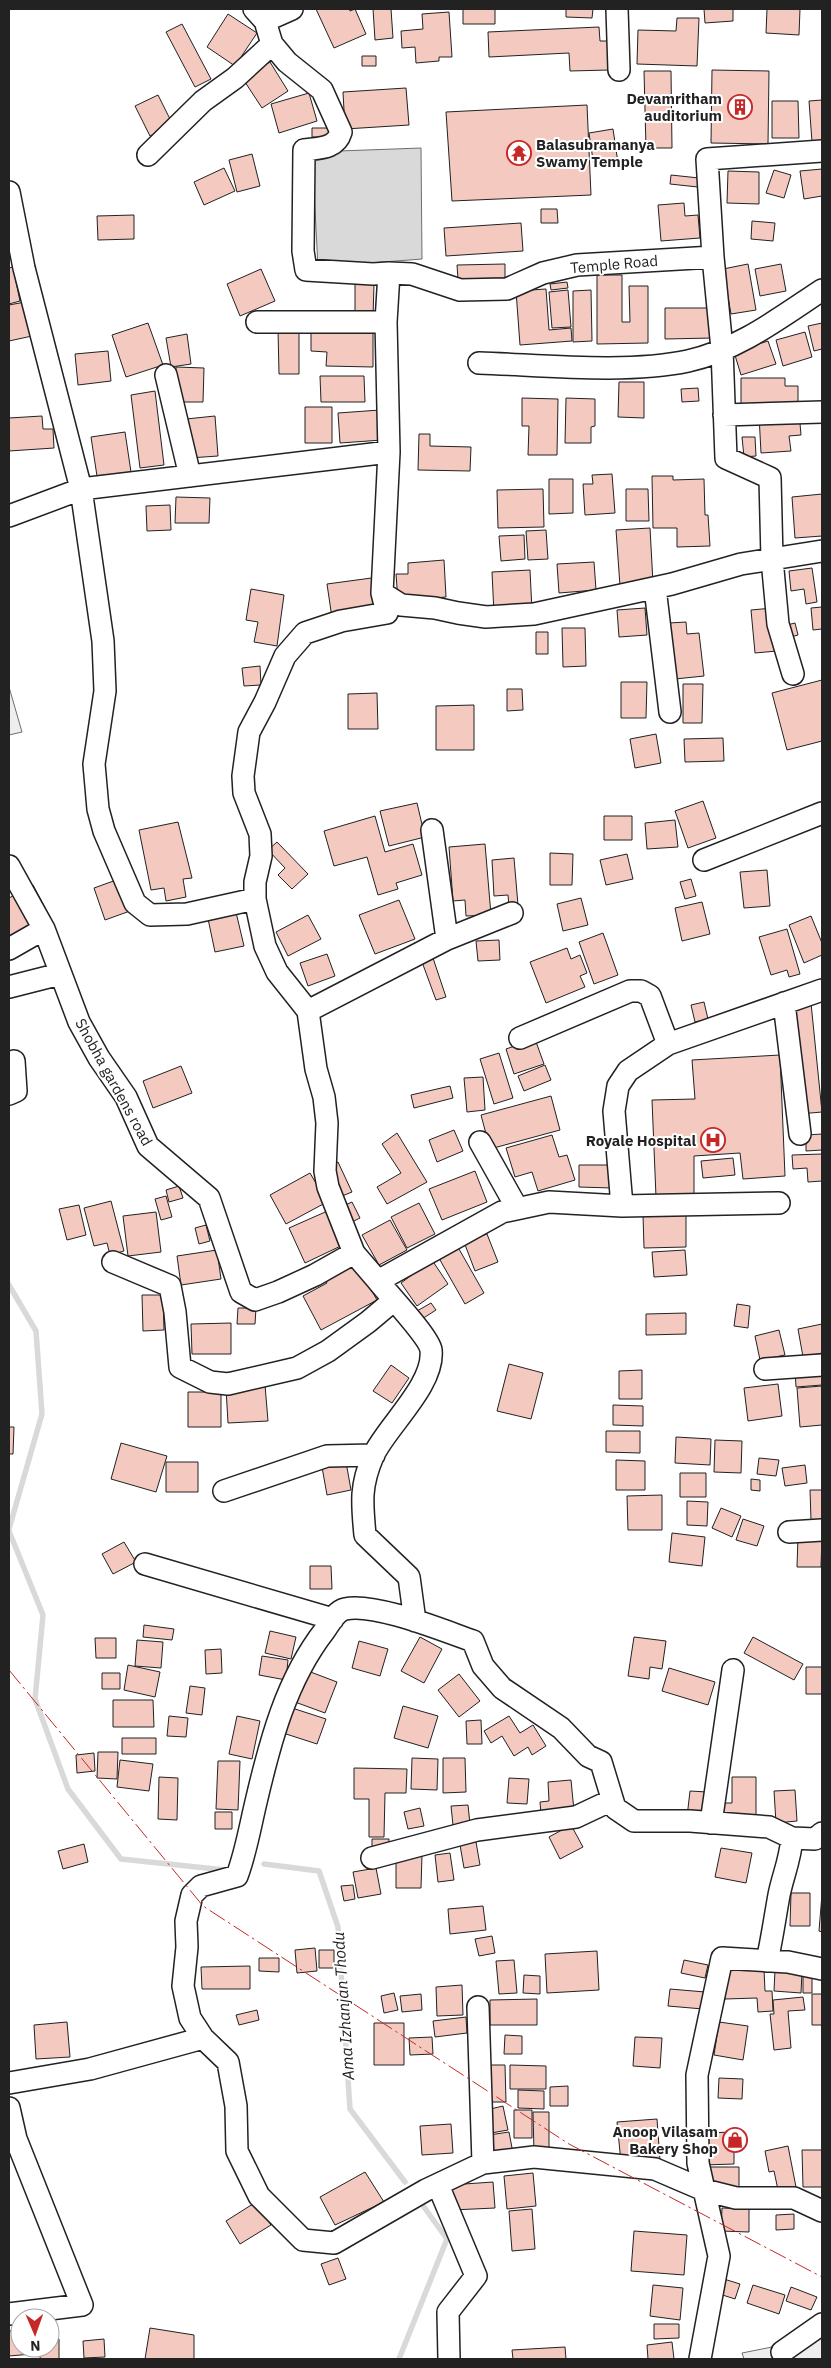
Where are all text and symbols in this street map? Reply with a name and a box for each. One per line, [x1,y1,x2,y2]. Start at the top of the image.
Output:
place label: Devamritham auditorium [626,89,722,125]
building icon: Devamritham auditorium [727,94,753,120]
place label: Balasubramanya Swamy Temple [536,135,655,171]
temple icon: Balasubramanya Swamy Temple [506,140,532,166]
street label: Temple Road [569,251,659,277]
street label: Shobha gardens road [71,1015,157,1149]
hospital icon: Royale Hospital [700,1127,726,1153]
place label: Royale Hospital [586,1131,696,1150]
water label: Ama Izhanjan Thodu [328,1931,358,2082]
place label: Anoop Vilasam Bakery Shop [613,2122,718,2158]
shop icon: Anoop Vilasam Bakery Shop [722,2127,748,2153]
north arrow [10,2308,60,2358]
text: N [30,2337,41,2355]

